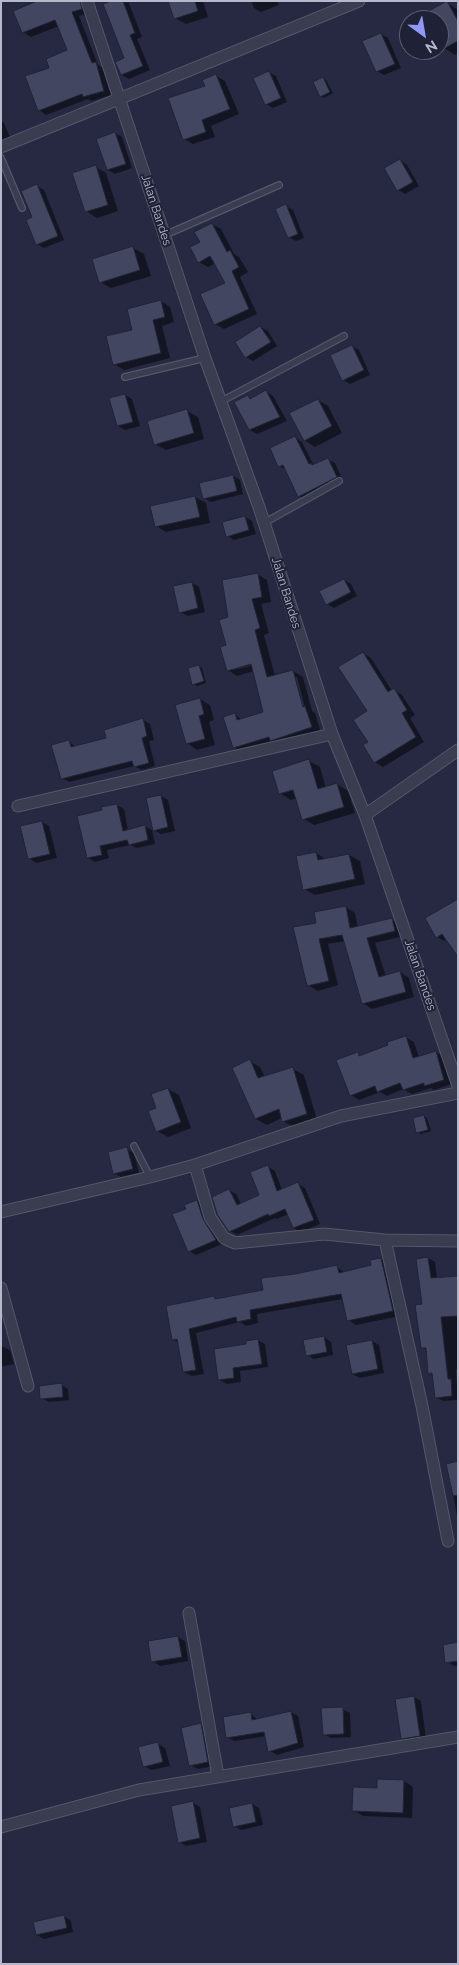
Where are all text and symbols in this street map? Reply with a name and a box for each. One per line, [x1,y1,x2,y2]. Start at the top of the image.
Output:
north arrow [399,10,449,60]
text: N [423,37,440,56]
street label: Jalan Bandes [138,173,174,247]
street label: Jalan Bandes [268,556,304,630]
street label: Jalan Bandes [401,938,439,1012]

